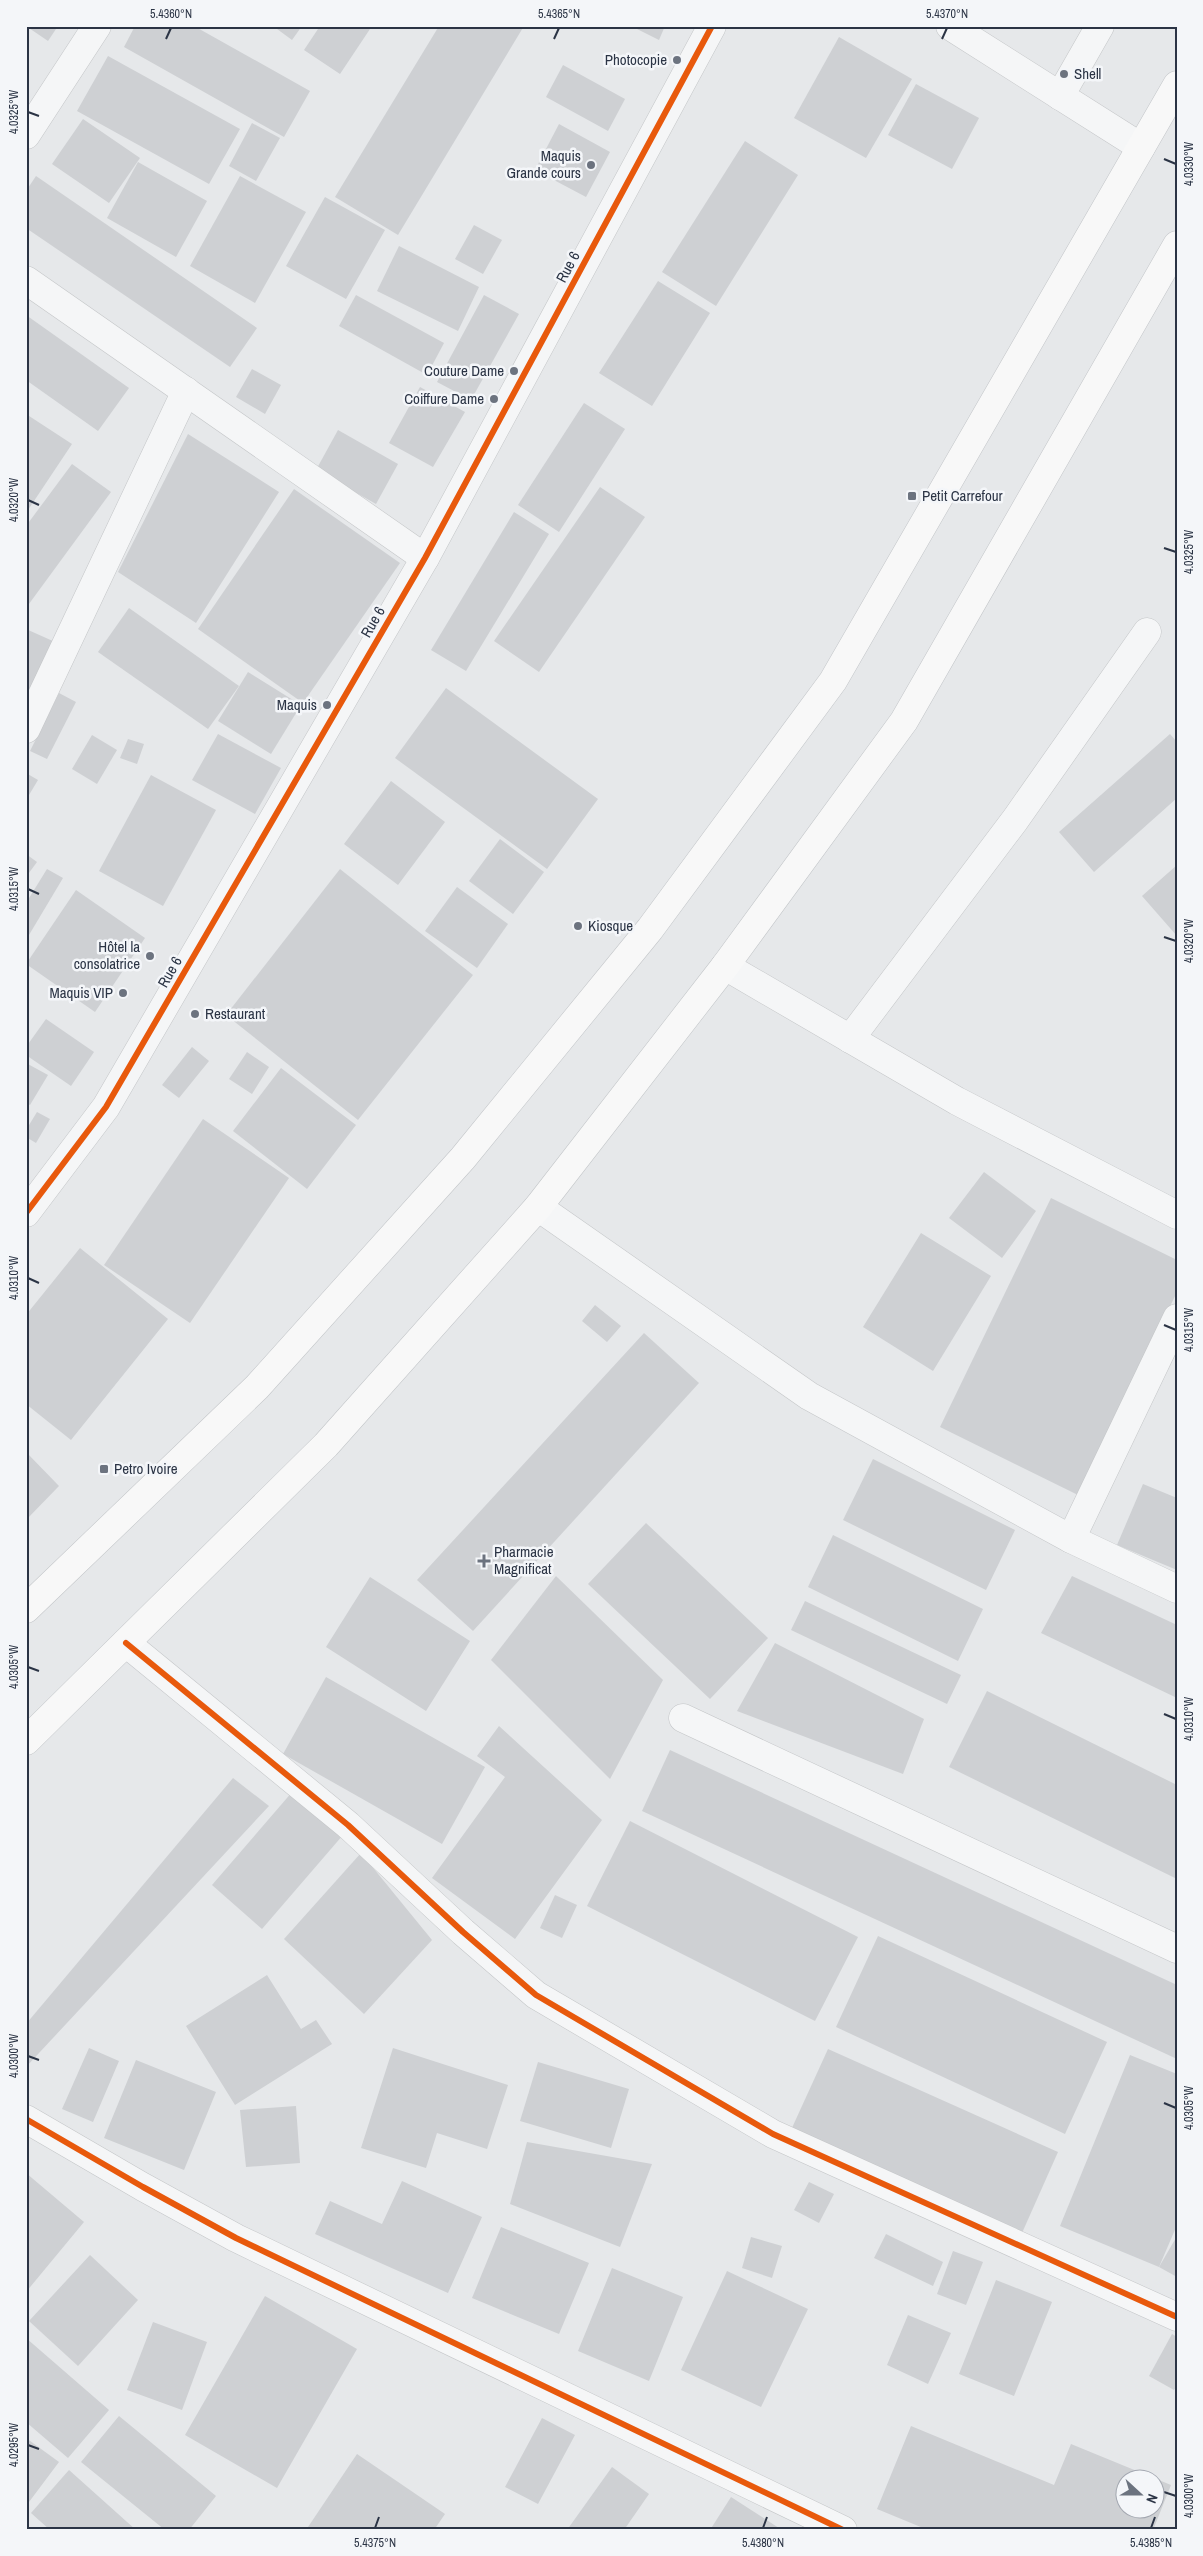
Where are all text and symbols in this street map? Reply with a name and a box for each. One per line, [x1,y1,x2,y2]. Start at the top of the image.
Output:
text: 5.4360°N [150,6,192,22]
text: 5.4365°N [538,6,580,22]
text: 5.4370°N [926,6,968,22]
place label: Photocopie [605,49,667,70]
marker: Photocopie [671,54,683,66]
place label: Shell [1074,63,1101,84]
marker: Shell [1058,68,1070,80]
text: 4.0325°W [6,89,22,134]
text: 4.0330°W [1181,141,1197,186]
place label: Maquis Grande cours [506,145,581,183]
marker: Maquis Grande cours [585,159,597,171]
street label: Rue 6 [551,247,585,286]
place label: Couture Dame [424,360,504,381]
marker: Couture Dame [508,365,520,377]
place label: Coiffure Dame [404,388,484,409]
marker: Coiffure Dame [488,393,500,405]
text: 4.0320°W [6,477,22,522]
place label: Petit Carrefour [922,485,1003,506]
marker: Petit Carrefour [906,490,918,502]
text: 4.0325°W [1181,529,1197,574]
street label: Rue 6 [355,602,390,641]
place label: Maquis [277,694,317,715]
marker: Maquis [321,699,333,711]
text: 4.0315°W [6,866,22,911]
place label: Kiosque [588,915,633,936]
text: 4.0320°W [1181,918,1197,963]
marker: Kiosque [572,920,584,932]
place label: Hôtel la consolatrice [74,936,140,974]
marker: Hôtel la consolatrice [144,950,156,962]
street label: Rue 6 [152,952,187,991]
place label: Maquis VIP [49,982,113,1003]
marker: Maquis VIP [117,987,129,999]
place label: Restaurant [205,1003,266,1024]
marker: Restaurant [189,1008,201,1020]
text: 4.0310°W [6,1255,22,1300]
text: 4.0315°W [1181,1307,1197,1352]
place label: Petro Ivoire [114,1458,178,1479]
marker: Petro Ivoire [98,1463,110,1475]
place label: Pharmacie Magnificat [494,1541,554,1579]
marker: Pharmacie Magnificat [478,1555,490,1567]
text: 4.0305°W [6,1644,22,1689]
text: 4.0310°W [1181,1696,1197,1741]
text: 4.0300°W [6,2033,22,2078]
text: 4.0305°W [1181,2085,1197,2130]
text: 4.0295°W [6,2422,22,2467]
north arrow [1116,2468,1166,2518]
text: 4.0300°W [1181,2473,1197,2518]
text: N [1142,2492,1162,2506]
text: 5.4375°N [354,2535,396,2551]
text: 5.4380°N [742,2535,784,2551]
text: 5.4385°N [1130,2535,1172,2551]

